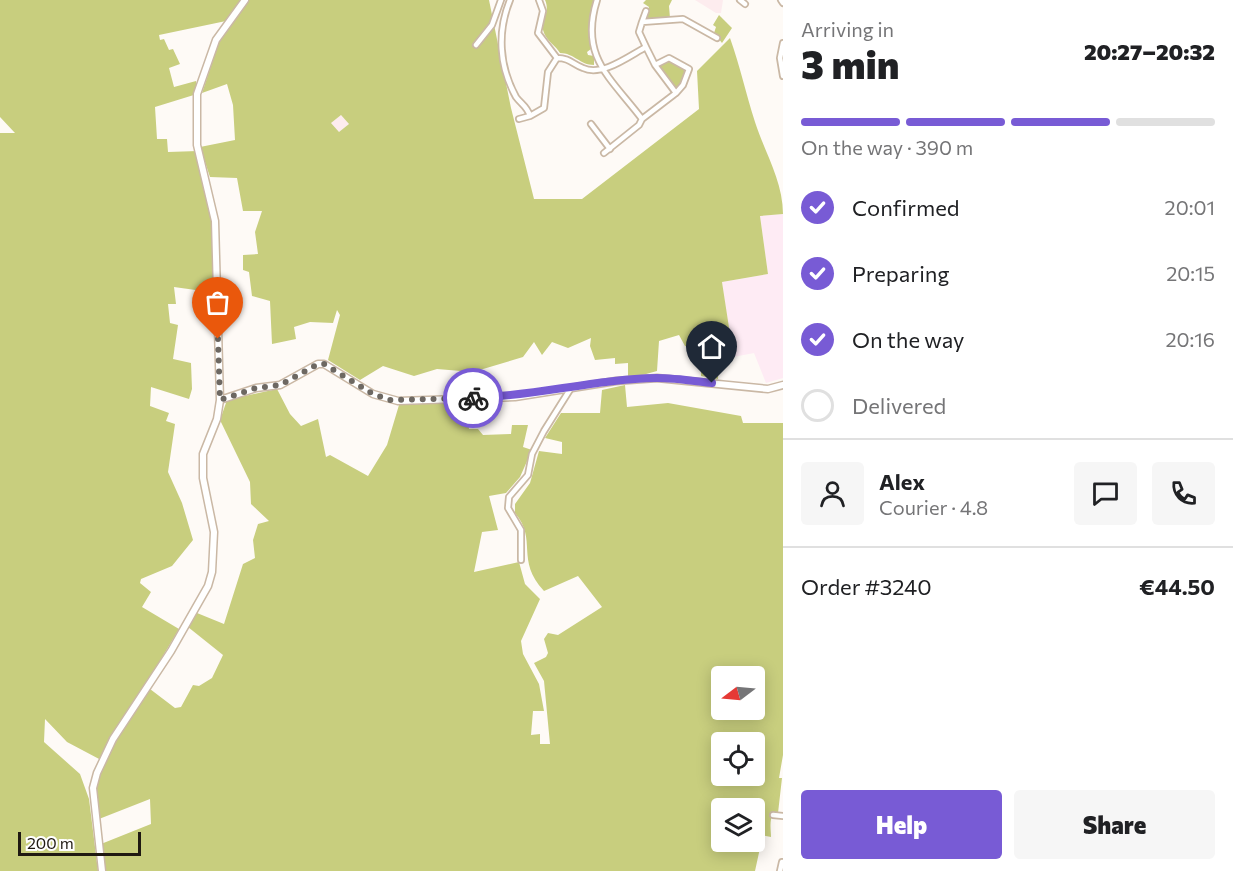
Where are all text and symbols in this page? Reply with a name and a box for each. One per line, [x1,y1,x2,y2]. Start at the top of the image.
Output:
text: Arriving in [801,17,894,41]
text: 20:27–20:32 [1084,38,1215,65]
text: 3 min [801,39,899,87]
text: On the way · 390 m [801,135,973,159]
icon: check [801,191,834,224]
text: Confirmed [852,194,959,221]
text: 20:01 [1165,195,1215,219]
icon: check [801,257,834,290]
text: Preparing [852,260,949,287]
text: 20:15 [1166,261,1215,285]
pin [192,277,243,339]
icon: bag [201,286,234,319]
pin [686,321,737,383]
icon: check [801,323,834,356]
text: On the way [852,326,964,353]
text: 20:16 [1166,327,1215,351]
icon: home [695,330,728,363]
courier [443,368,503,428]
icon: bike [457,382,490,415]
text: Delivered [852,392,946,419]
button: person [801,462,864,525]
button: chat [1074,462,1137,525]
button: phone [1152,462,1215,525]
text: Alex [879,468,925,495]
text: Courier · 4.8 [879,495,988,519]
text: Order #3240 [801,573,932,600]
text: €44.50 [1139,573,1215,600]
north arrow [711,666,765,720]
map controls [711,666,765,852]
button: locate [711,732,765,786]
button: Help [801,790,1002,859]
button: Share [1014,790,1215,859]
button: layers [711,798,765,852]
scale bar [18,829,141,856]
text: 200 m [27,833,74,852]

